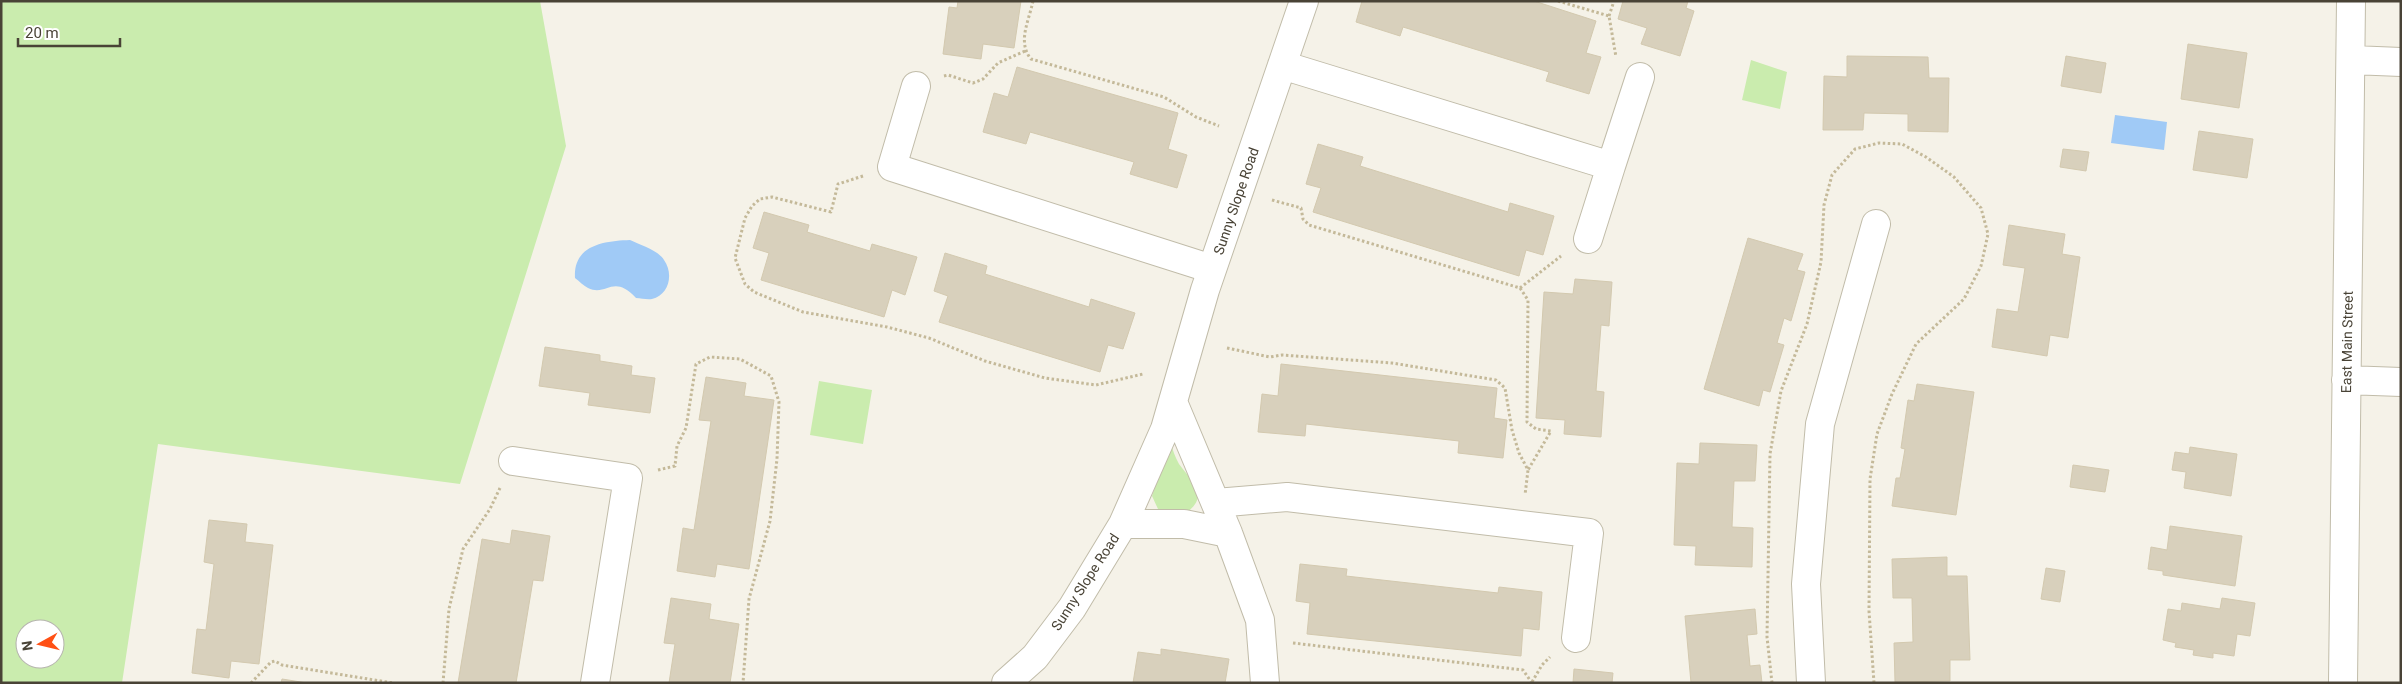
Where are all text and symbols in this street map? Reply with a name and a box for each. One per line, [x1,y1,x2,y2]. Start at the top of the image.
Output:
scale bar [18,15,120,47]
text: 20 m [25,24,59,42]
street label: Sunny Slope Road [1210,145,1262,257]
street label: East Main Street [2338,290,2356,393]
street label: Sunny Slope Road [1048,531,1122,633]
north arrow [15,619,65,669]
text: N [19,640,36,652]

